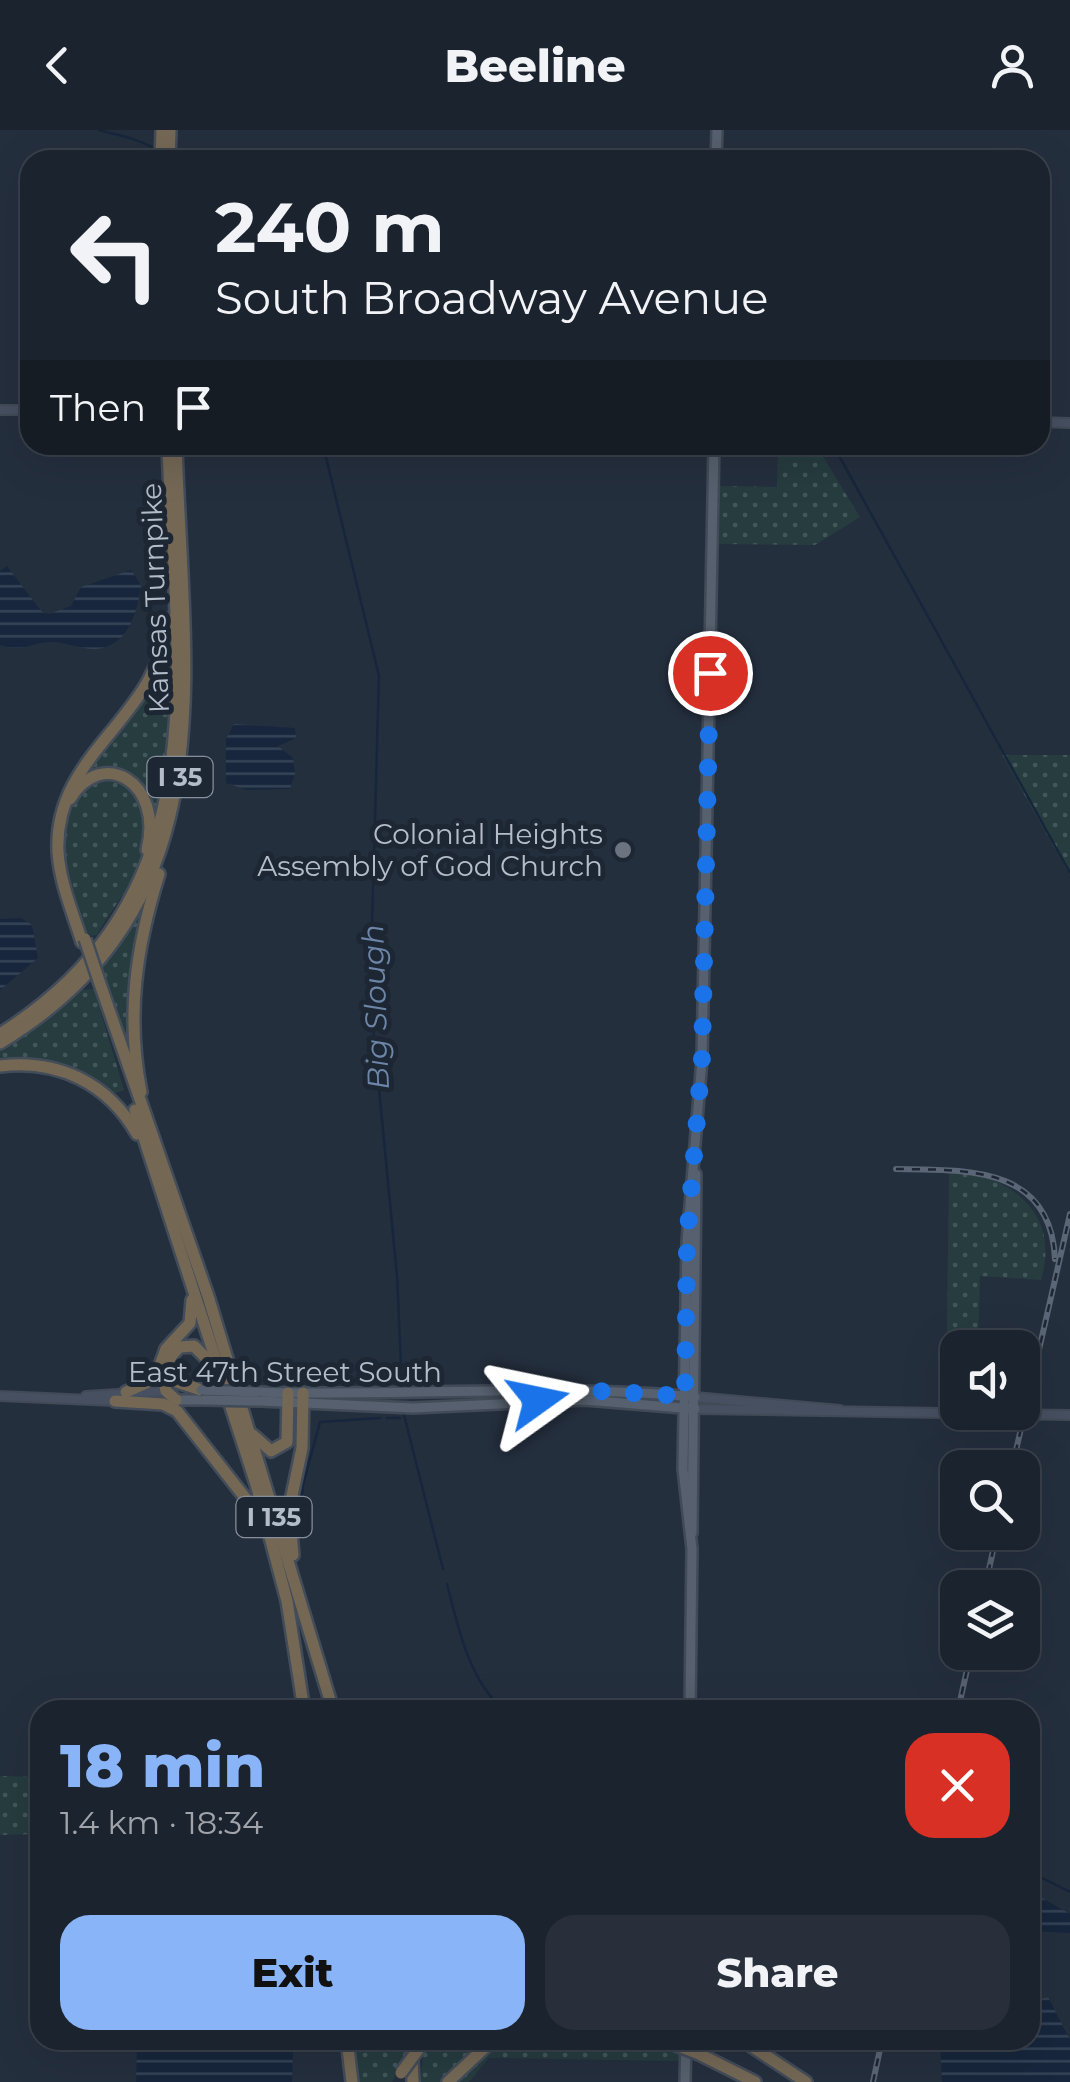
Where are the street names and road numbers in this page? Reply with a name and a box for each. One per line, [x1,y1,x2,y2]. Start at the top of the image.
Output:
street label: Kansas Turnpike [134,482,176,714]
road number: I 35 [148,757,212,797]
street label: East 47th Street South [128,1355,442,1389]
road number: I 135 [236,1497,312,1537]

